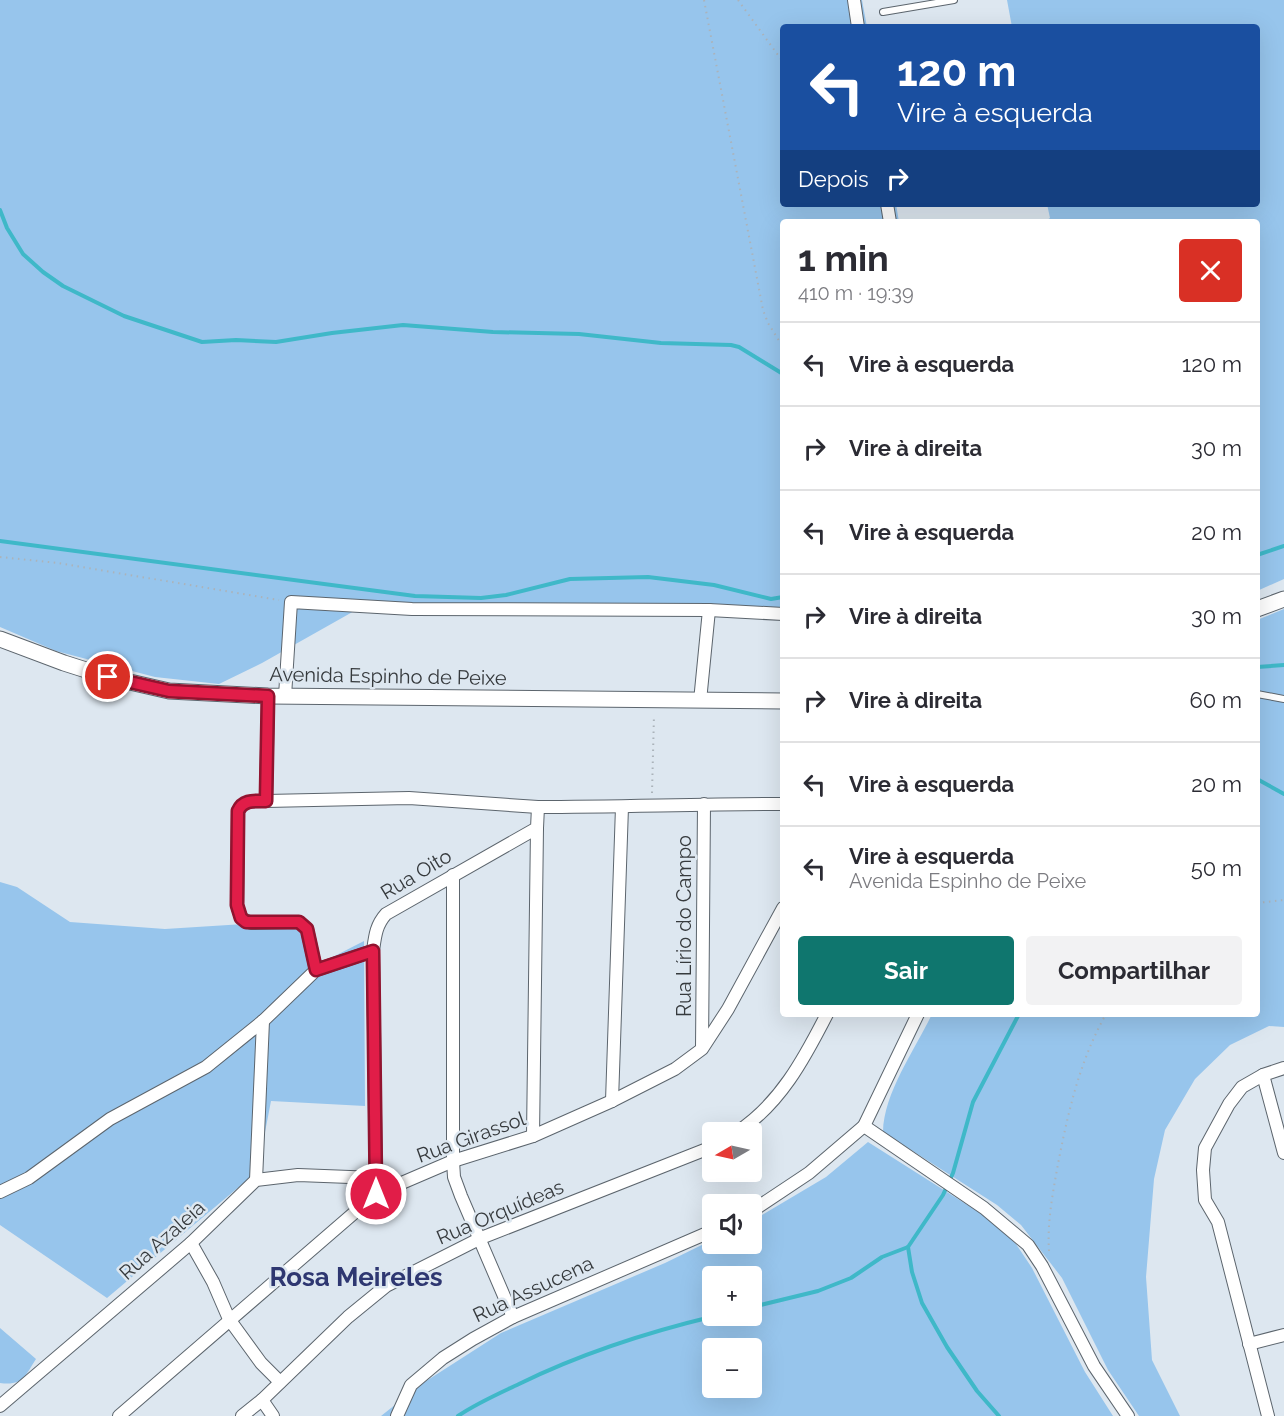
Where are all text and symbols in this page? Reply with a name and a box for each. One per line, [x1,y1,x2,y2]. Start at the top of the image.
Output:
text: 120 m [897,47,1016,96]
icon: left [798,48,876,126]
text: Vire à esquerda [897,97,1093,128]
icon: right [881,162,914,195]
text: Depois [798,166,869,192]
text: 1 min [798,237,889,279]
button: close [1179,239,1242,302]
text: 410 m · 19:39 [798,281,914,305]
icon: left [798,348,831,381]
text: Vire à esquerda [849,351,1014,377]
text: 120 m [1182,351,1242,377]
icon: right [798,432,831,465]
text: Vire à direita [849,435,982,461]
text: 30 m [1191,435,1242,461]
icon: left [798,516,831,549]
text: Vire à esquerda [849,519,1014,545]
text: 20 m [1191,519,1242,545]
icon: right [798,600,831,633]
text: Vire à direita [849,603,982,629]
text: 30 m [1191,603,1242,629]
pin [82,651,133,702]
icon: arrive [91,660,124,693]
street label: Avenida Espinho de Peixe [269,662,507,690]
icon: right [798,684,831,717]
text: Vire à direita [849,687,982,713]
text: 60 m [1189,687,1242,713]
icon: left [798,768,831,801]
text: Vire à esquerda [849,771,1014,797]
text: 20 m [1191,771,1242,797]
street label: Rua Lírio do Campo [672,835,696,1017]
street label: Rua Oito [376,843,456,905]
text: Vire à esquerda [849,843,1014,869]
icon: left [798,852,831,885]
text: 50 m [1191,855,1242,881]
text: Avenida Espinho de Peixe [849,869,1086,893]
button: Sair [798,936,1014,1005]
button: Compartilhar [1026,936,1242,1005]
street label: Rua Girassol [413,1106,529,1168]
north arrow [702,1122,762,1182]
map controls [702,1122,762,1398]
position arrow [344,1162,408,1226]
street label: Rua Orquídeas [433,1174,567,1250]
button: sound [702,1194,762,1254]
street label: Rua Azaleia [114,1195,210,1285]
street label: Rua Assucena [469,1251,597,1327]
district label: Rosa Meireles [269,1262,443,1292]
button: + [702,1266,762,1326]
button: − [702,1338,762,1398]

